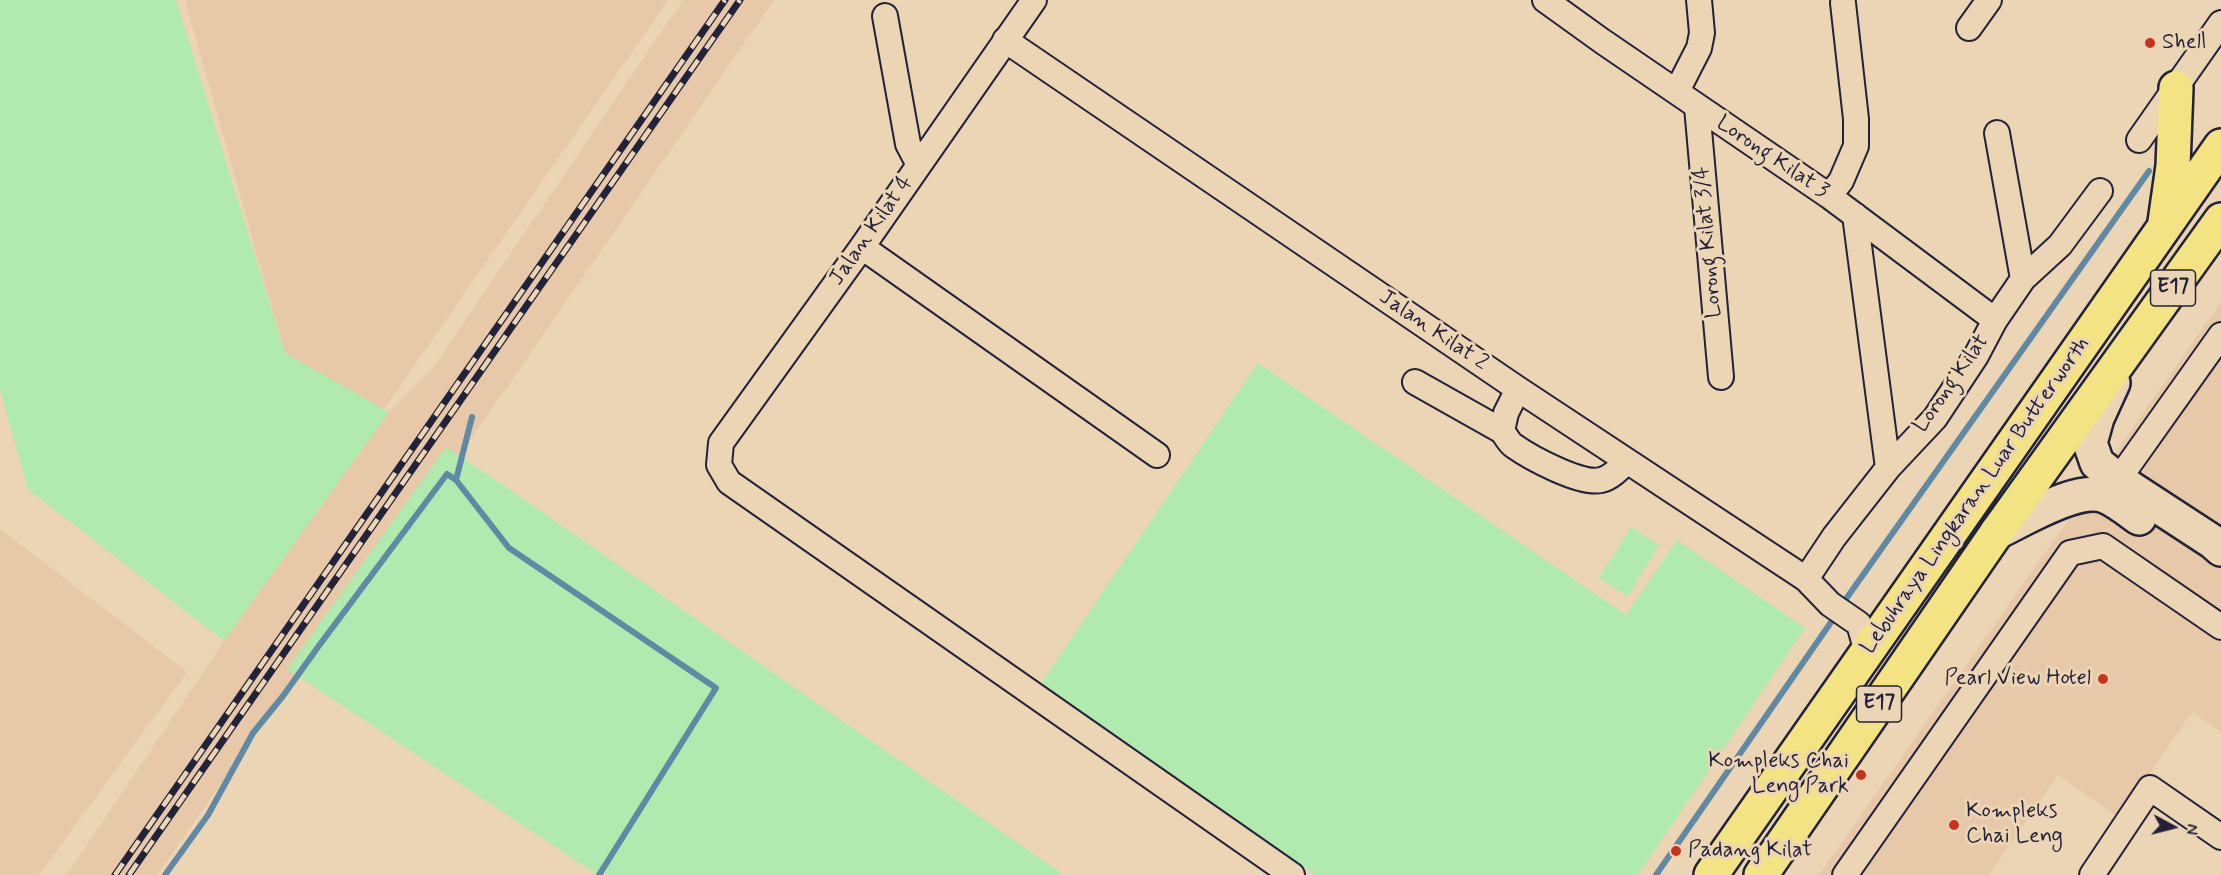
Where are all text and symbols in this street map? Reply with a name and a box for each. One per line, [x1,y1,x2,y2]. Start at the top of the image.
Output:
place label: Shell [2162,30,2206,56]
marker: Shell [2143,36,2157,50]
street label: Lorong Kilat 3 [1711,111,1833,205]
street label: Lorong Kilat 3/4 [1689,165,1729,319]
street label: Jalan Kilat 4 [824,171,920,291]
road number: E17 [2150,270,2196,306]
street label: Jalan Kilat 2 [1373,285,1493,377]
street label: Lorong Kilat [1909,330,1995,438]
street label: Lebuhraya Lingkaran Luar Butterworth [1856,332,2096,660]
place label: Pearl View Hotel [1945,666,2091,692]
marker: Pearl View Hotel [2096,672,2110,686]
road number: E17 [1856,686,1902,722]
place label: Kompleks Chai Leng Park [1708,749,1849,800]
marker: Kompleks Chai Leng Park [1854,768,1868,782]
north arrow [2143,797,2203,857]
place label: Kompleks Chai Leng [1966,799,2063,850]
marker: Kompleks Chai Leng [1947,818,1961,832]
text: N [2180,823,2202,836]
place label: Padang Kilat [1688,838,1812,864]
marker: Padang Kilat [1669,844,1683,858]

